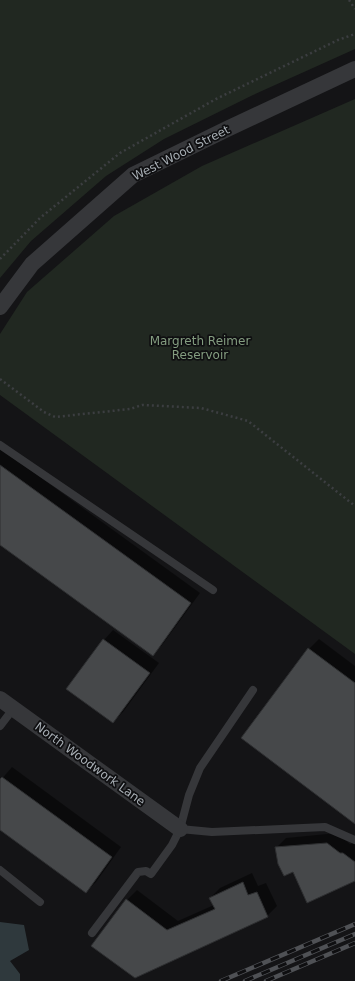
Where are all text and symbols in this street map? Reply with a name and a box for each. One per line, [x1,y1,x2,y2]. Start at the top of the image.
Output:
street label: West Wood Street [130,122,232,184]
park label: Margreth Reimer Reservoir [150,334,250,362]
street label: North Woodwork Lane [32,719,148,809]

